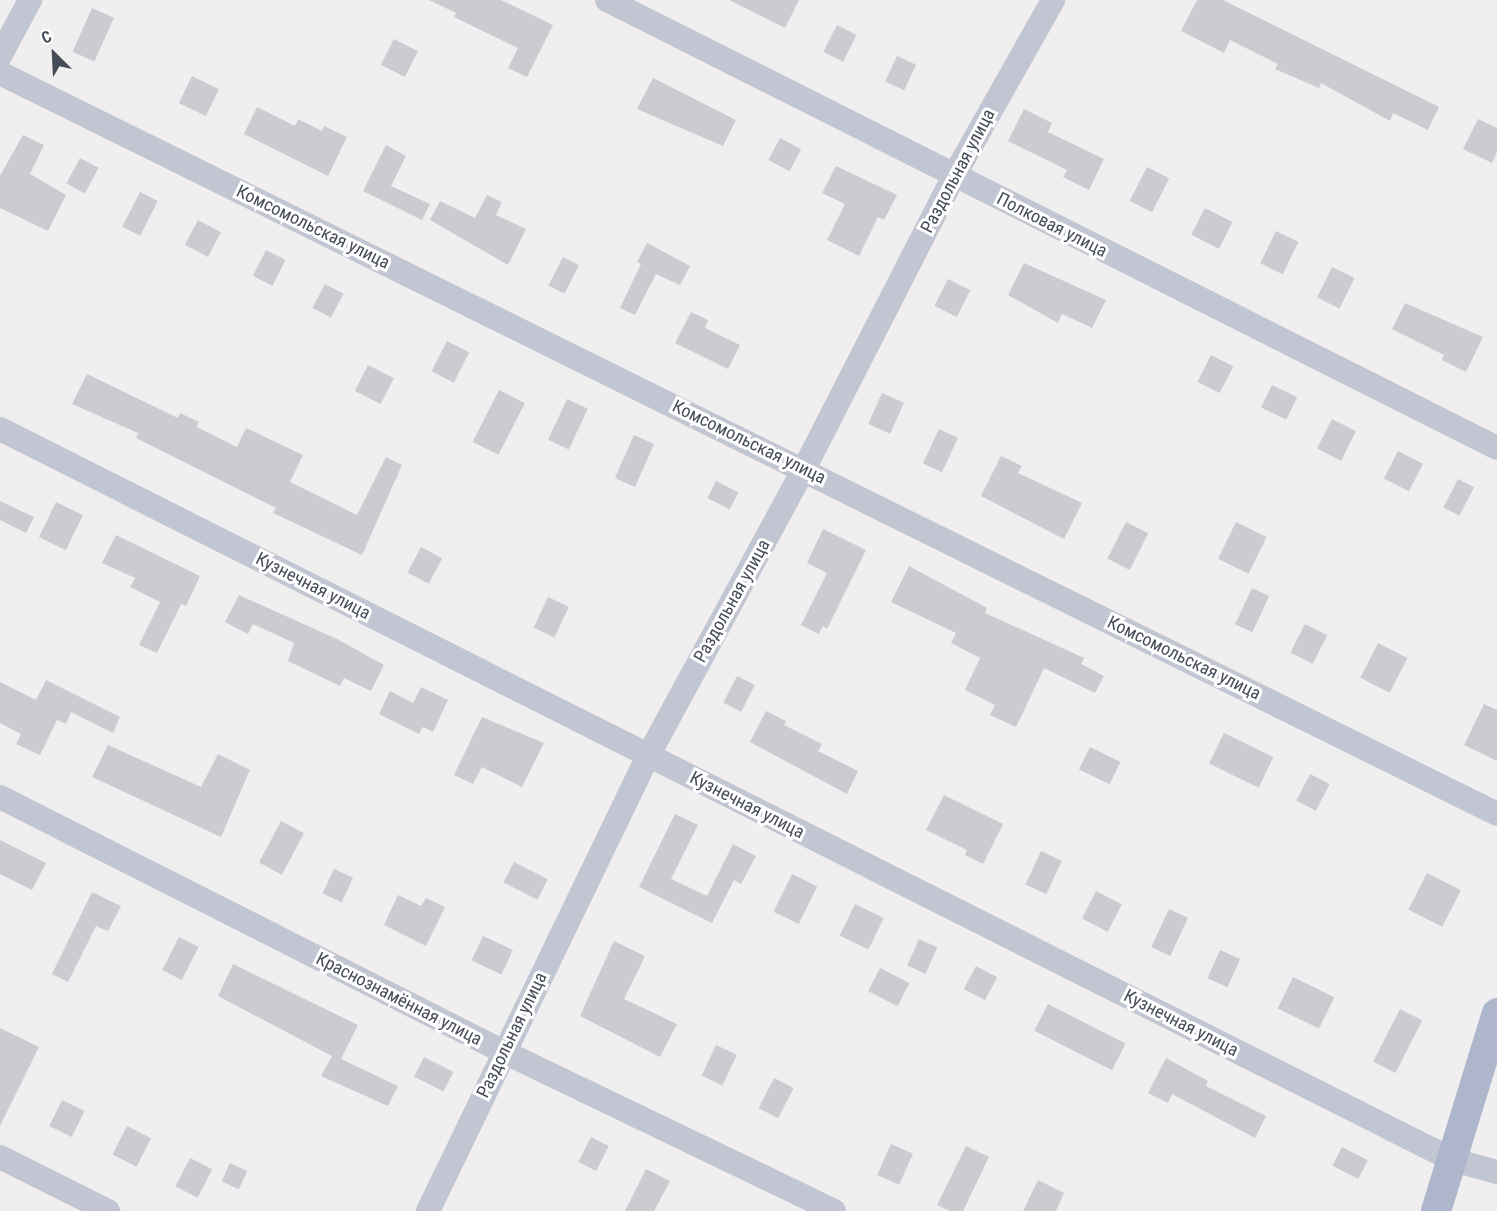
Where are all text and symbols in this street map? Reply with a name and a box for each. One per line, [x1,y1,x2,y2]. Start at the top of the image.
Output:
north arrow [24,24,84,84]
text: С [38,27,55,48]
street label: Раздольная улица [916,105,1000,237]
street label: Комсомольская улица [233,180,393,274]
street label: Полковая улица [993,188,1111,262]
street label: Комсомольская улица [669,395,829,489]
street label: Раздольная улица [689,536,775,666]
street label: Кузнечная улица [252,548,374,624]
street label: Комсомольская улица [1104,611,1264,705]
street label: Кузнечная улица [686,767,808,843]
street label: Краснознамённая улица [313,948,485,1050]
street label: Раздольная улица [472,969,552,1101]
street label: Кузнечная улица [1120,985,1242,1061]

